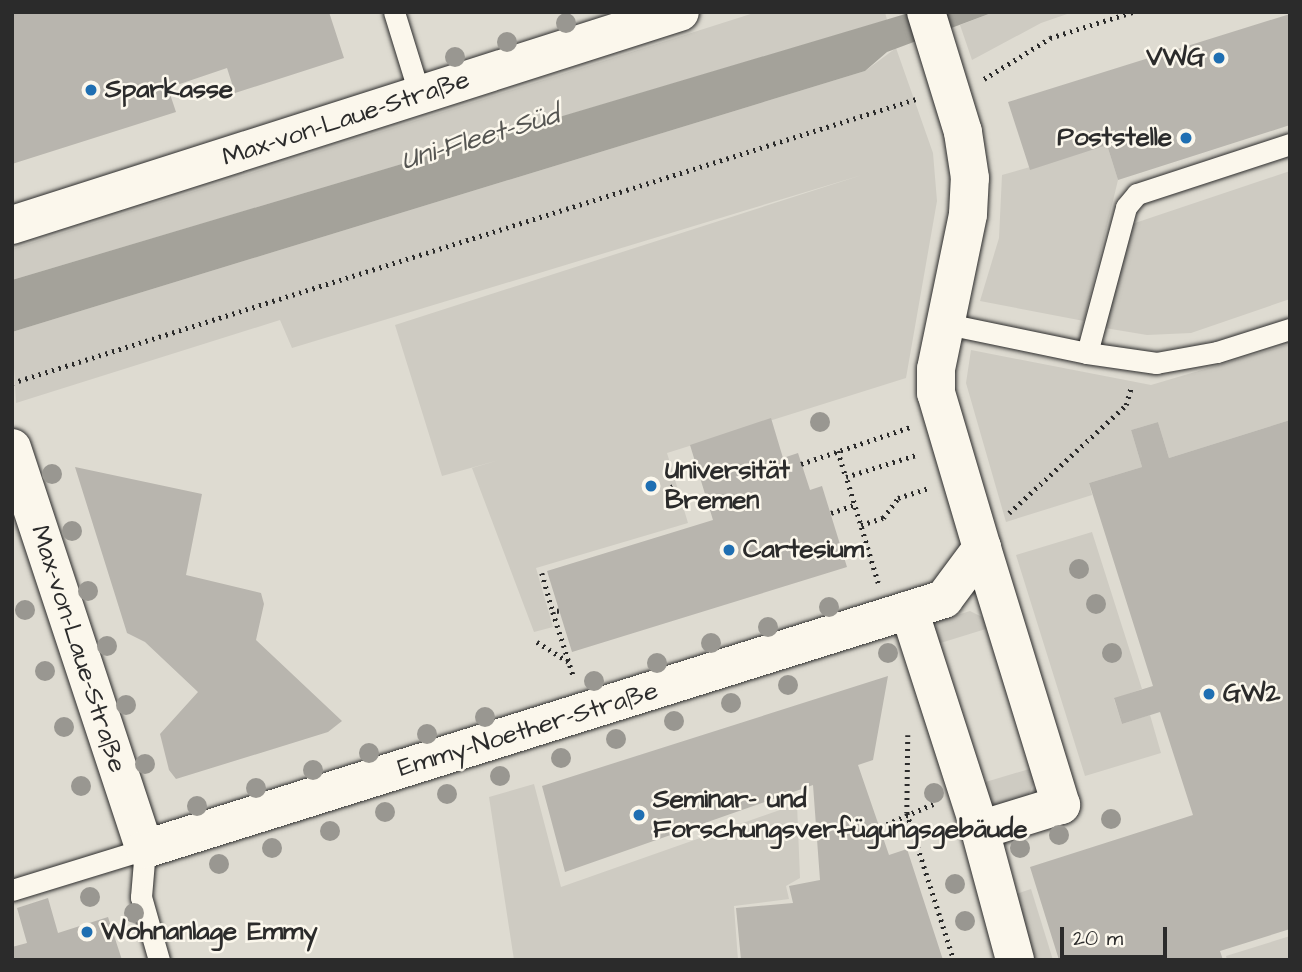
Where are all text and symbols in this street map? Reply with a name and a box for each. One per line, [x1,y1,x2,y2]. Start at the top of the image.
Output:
place label: VWG [1146,42,1205,74]
marker: VWG [1211,50,1227,66]
street label: Max-von-Laue-Straße [218,64,474,174]
place label: Sparkasse [105,74,233,106]
marker: Sparkasse [83,82,99,98]
water label: Uni-Fleet-Süd [397,98,563,178]
place label: Poststelle [1057,122,1172,154]
marker: Poststelle [1178,130,1194,146]
place label: Universität Bremen [665,455,790,516]
marker: Universität Bremen [643,478,659,494]
street label: Max-von-Laue-Straße [23,521,133,777]
place label: Cartesium [743,534,864,566]
marker: Cartesium [721,542,737,558]
street label: Emmy-Noether-Straße [394,676,662,784]
place label: GW2 [1223,678,1280,710]
marker: GW2 [1201,686,1217,702]
place label: Seminar- und Forschungsverfügungsgebäude [653,784,1028,846]
marker: Seminar- und Forschungsverfügungsgebäude [631,807,647,823]
scale bar [1064,912,1171,956]
place label: Wohnanlage Emmy [101,916,318,948]
marker: Wohnanlage Emmy [79,924,95,940]
text: 20 m [1073,924,1123,953]

